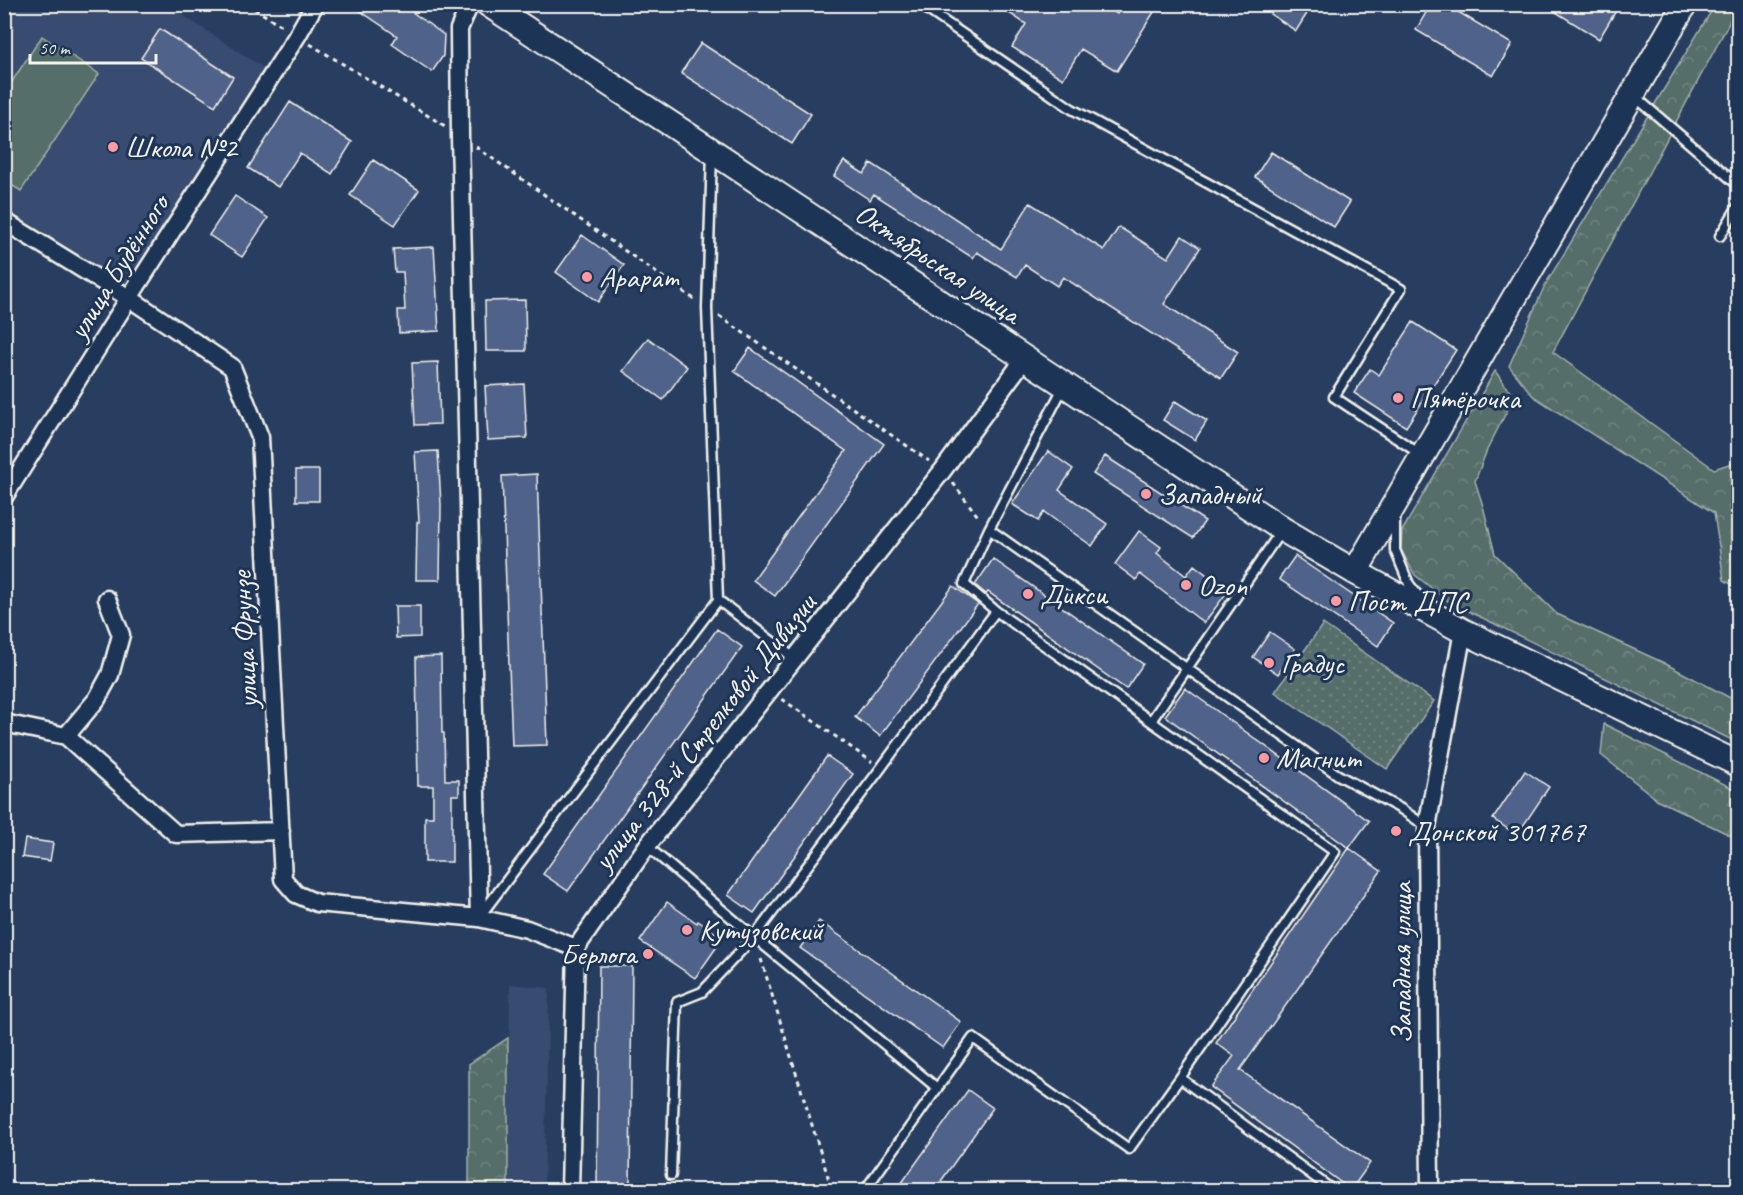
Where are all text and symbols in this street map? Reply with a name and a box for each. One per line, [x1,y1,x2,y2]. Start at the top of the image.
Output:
scale bar [30,27,156,65]
text: 50 m [39,37,72,59]
place label: Школа №2 [125,128,239,166]
marker: Школа №2 [106,140,120,154]
street label: улица Будённого [58,185,179,348]
street label: Октябрьская улица [848,194,1030,334]
place label: Арарат [599,258,680,296]
marker: Арарат [580,270,594,284]
place label: Пятёрочка [1410,379,1522,417]
marker: Пятёрочка [1391,391,1405,405]
place label: Западный [1158,475,1263,513]
marker: Западный [1139,487,1153,501]
place label: Ozon [1198,566,1248,604]
street label: улица Фрунзе [221,568,267,712]
place label: Дикси [1040,575,1109,613]
marker: Ozon [1179,578,1193,592]
place label: Пост ДПС [1348,582,1470,620]
street label: улица 328-й Стрелковой Дивизии [583,584,825,880]
marker: Дикси [1021,587,1035,601]
marker: Пост ДПС [1329,594,1343,608]
place label: Градус [1281,644,1345,682]
marker: Градус [1262,656,1276,670]
place label: Магнит [1276,739,1362,777]
marker: Магнит [1257,751,1271,765]
place label: Донской 301767 [1408,812,1587,850]
marker: Донской 301767 [1389,824,1403,838]
street label: Западная улица [1382,880,1420,1044]
place label: Кутузовский [699,911,824,949]
marker: Кутузовский [680,923,694,937]
place label: Берлога [561,935,639,973]
marker: Берлога [641,947,655,961]

